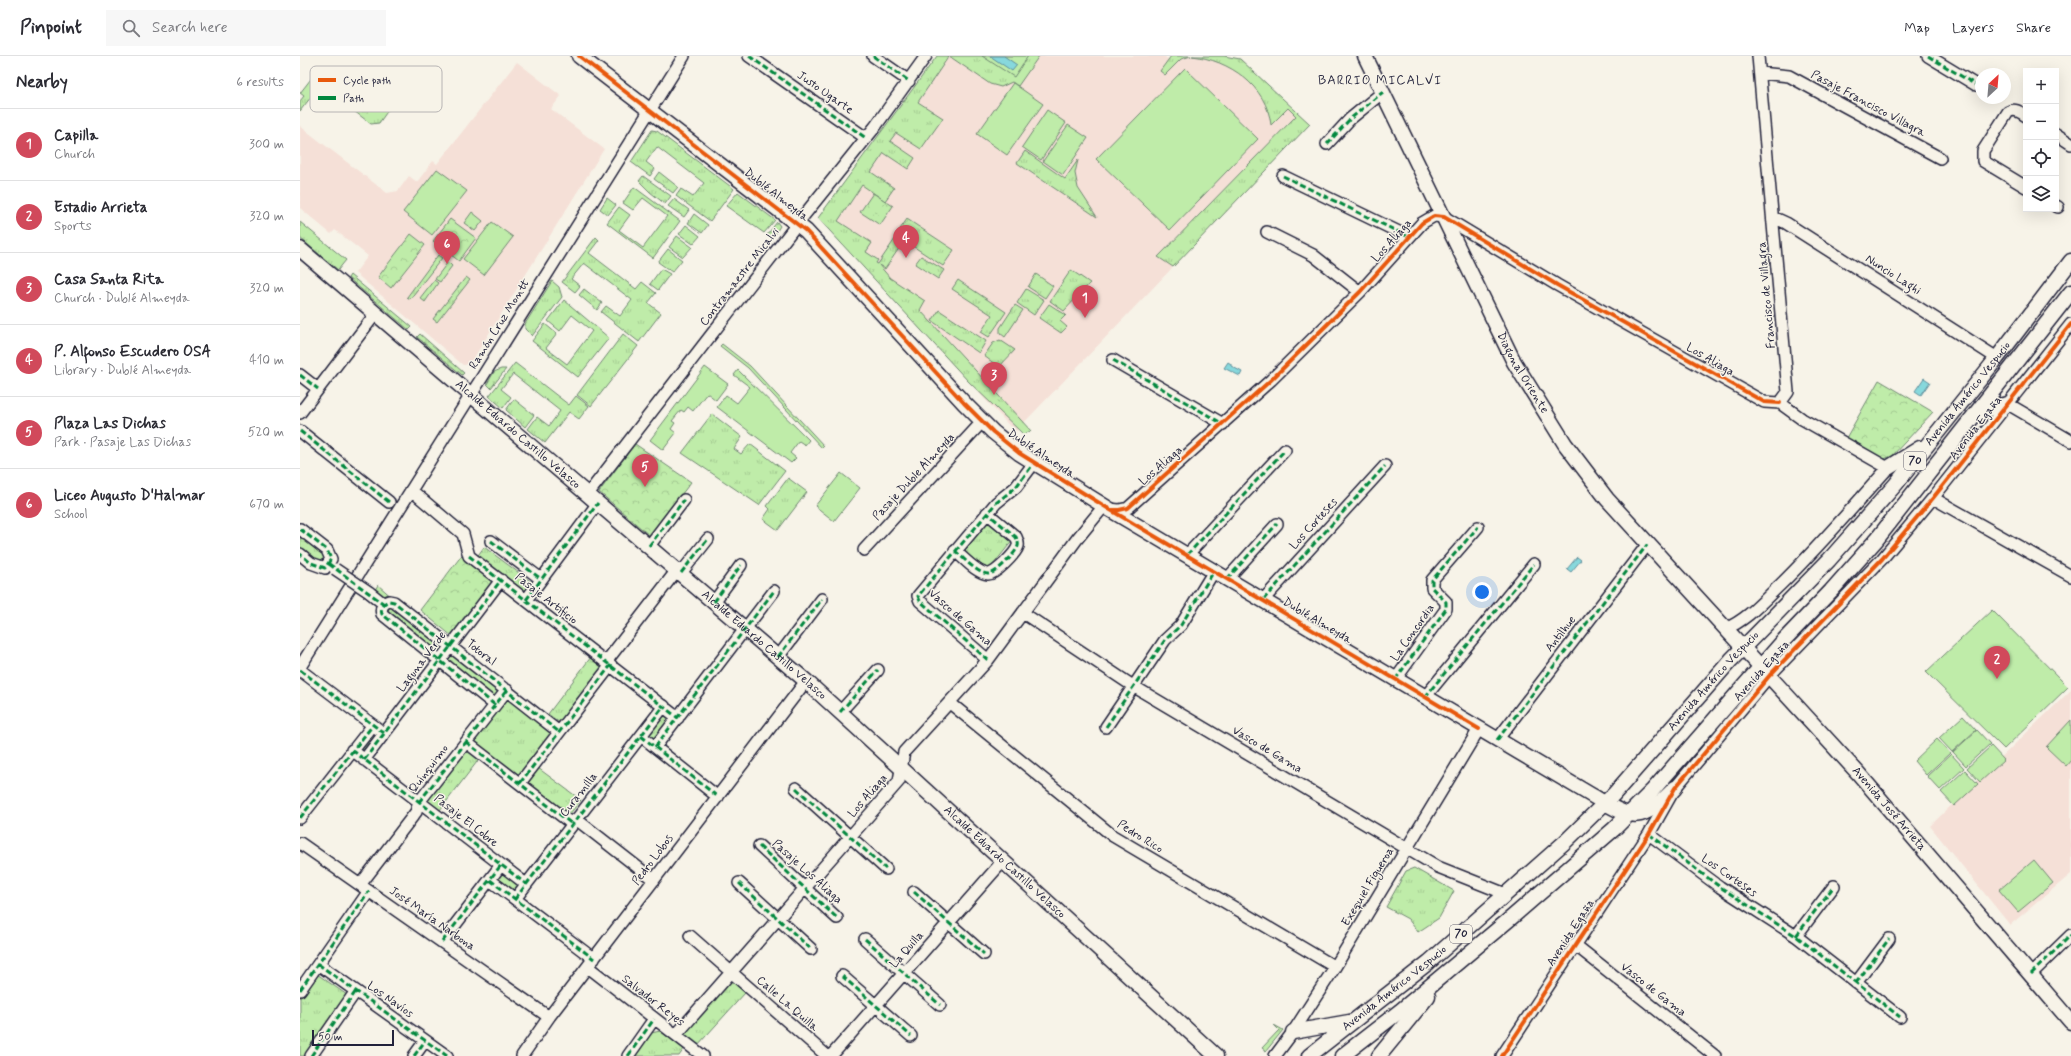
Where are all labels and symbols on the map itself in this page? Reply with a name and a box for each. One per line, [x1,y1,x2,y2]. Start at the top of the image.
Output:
legend [310,66,442,112]
street label: Pasaje Francisco Villagra [1808,67,1929,141]
street label: Justo Ugarte [794,68,856,118]
north arrow [1975,68,2011,104]
district label: BARRIO MICALVI [1318,72,1442,89]
text: Cycle path [343,74,391,88]
text: Path [343,92,364,106]
street label: Dublé Almeyda [740,165,812,226]
street label: Los Aliaga [1368,216,1416,266]
street label: Contramaestre Micalvi [697,224,784,329]
pin: 4 [893,225,919,258]
pin: 6 [434,231,460,264]
street label: Francisco de Villagra [1754,241,1781,349]
street label: Nuncio Laghi [1862,251,1924,300]
street label: Ramón Cruz Montt [466,275,535,372]
pin: 1 [1072,285,1098,318]
street label: Diagonal Oriente [1493,329,1552,417]
street label: Avenida Américo Vespucio [1921,338,2015,449]
street label: Los Aliaga [1683,340,1737,380]
pin: 3 [981,362,1007,395]
street label: Alcalde Eduardo Castillo Velasco [451,377,584,493]
street label: Avenida Egaña [1946,393,2006,463]
street label: Dublé Almeyda [1004,426,1078,483]
street label: Pasaje Duble Almeyda [869,430,959,524]
street label: Los Aliaga [1136,443,1186,489]
road number: 70 [1904,452,1926,470]
pin: 5 [632,454,658,487]
street label: Los Corteses [1286,494,1342,553]
street label: Pasaje Artificio [511,569,581,629]
your location [1472,582,1492,602]
street label: Vasco de Gama [925,586,995,650]
street label: Alcalde Eduardo Castillo Velasco [698,587,830,704]
street label: Dublé Almeyda [1279,594,1355,648]
street label: La Concordia [1387,601,1439,665]
street label: Antilhue [1542,613,1580,655]
street label: Avenida Américo Vespucio [1664,627,1763,735]
street label: Laguna Verde [394,628,451,696]
street label: Totoral [463,636,499,670]
street label: Avenida Egaña [1730,637,1794,705]
pin: 2 [1984,646,2010,679]
street label: Vasco de Gama [1229,723,1305,777]
street label: Quínquimo [406,741,453,796]
street label: Avenida José Arrieta [1848,763,1929,855]
street label: Curamilla [556,769,602,821]
street label: Los Aliaga [845,771,891,821]
street label: Pasaje El Cobre [430,791,502,851]
street label: Alcalde Eduardo Castillo Velasco [940,802,1069,922]
street label: Pedro Rico [1114,817,1166,857]
street label: Pedro Lobos [629,831,678,889]
street label: Pasaje Los Aliaga [768,836,846,908]
street label: Exequiel Figueroa [1338,845,1398,929]
street label: Los Corteses [1698,851,1761,901]
street label: José María Narbona [386,883,478,955]
street label: Avenida Egaña [1543,896,1599,970]
road number: 70 [1450,925,1472,943]
street label: La Quilla [887,928,927,972]
street label: Avenida Américo Vespucio [1339,942,1450,1035]
street label: Vasco de Gama [1617,959,1689,1021]
street label: Salvador Reyes [618,971,688,1031]
street label: Calle La Quilla [753,973,822,1036]
street label: Los Navíos [364,978,417,1022]
scale bar [312,1028,394,1047]

